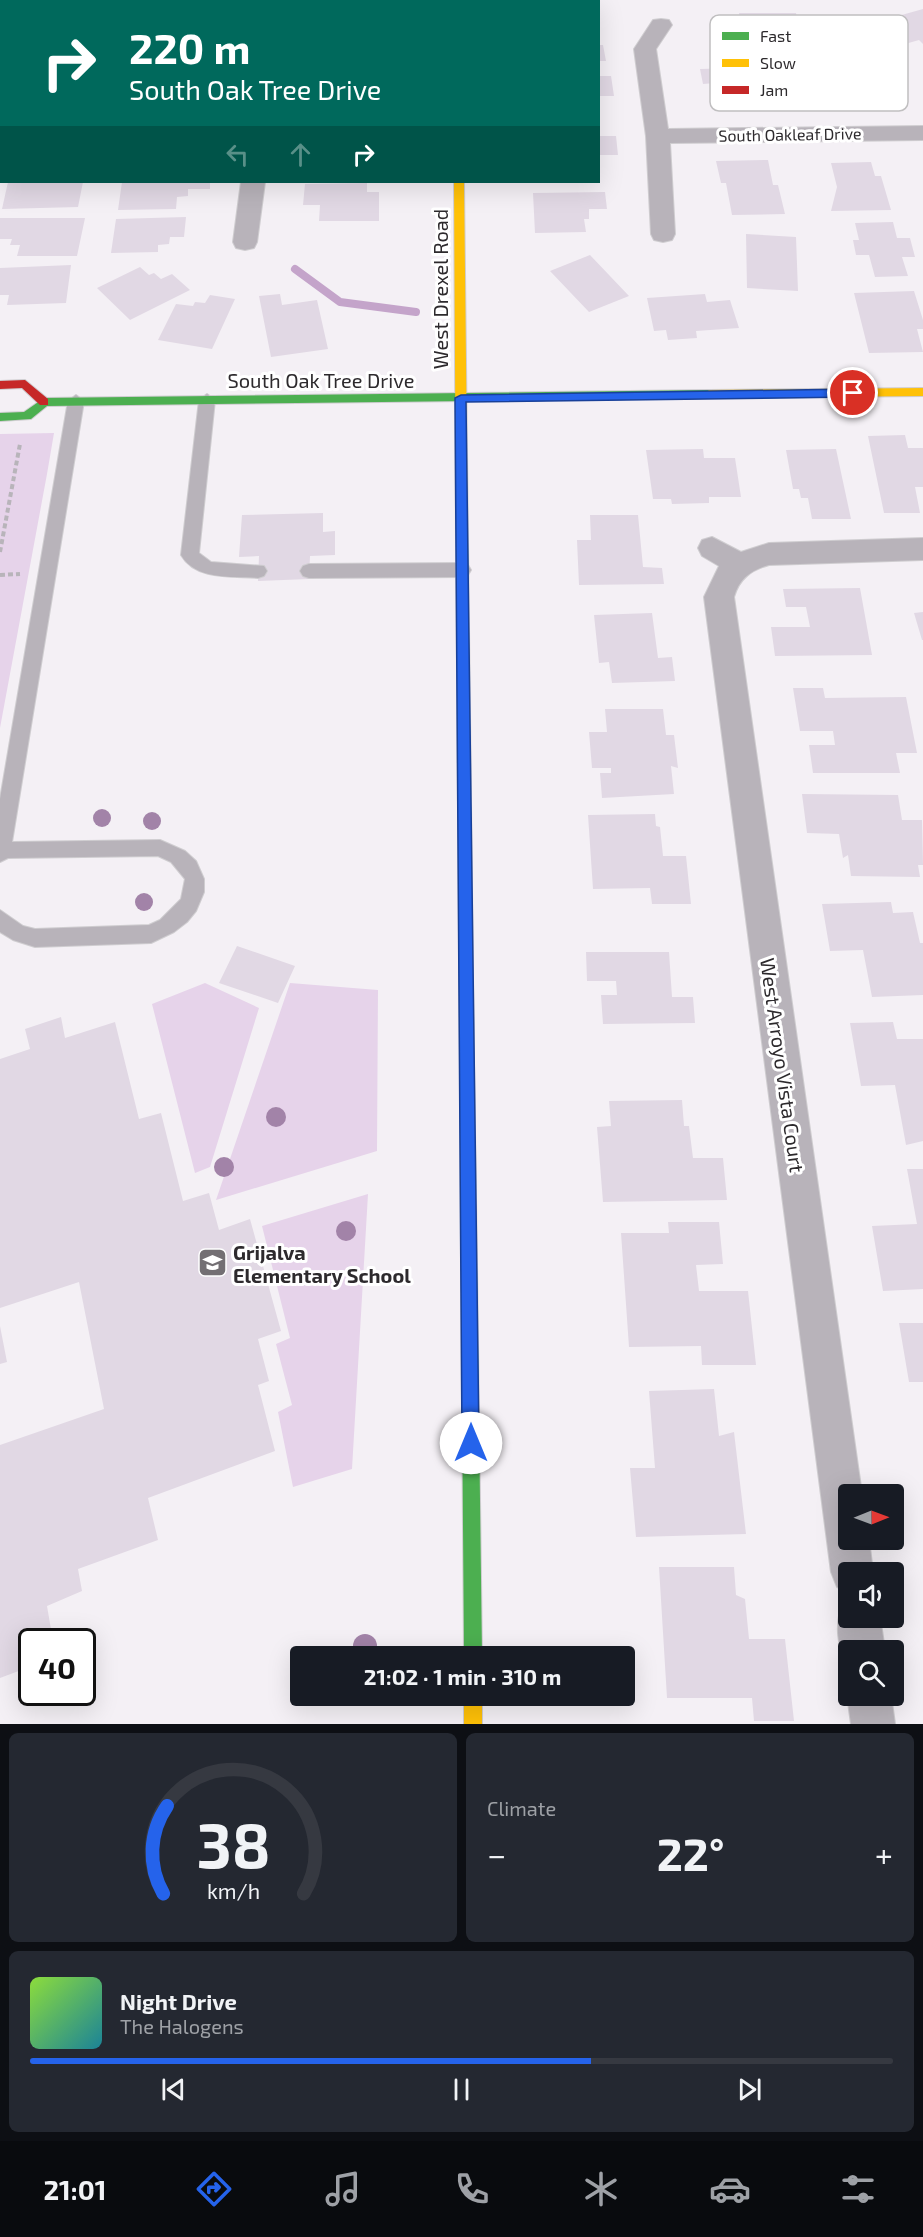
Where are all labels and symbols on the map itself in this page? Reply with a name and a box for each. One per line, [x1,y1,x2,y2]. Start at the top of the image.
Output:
legend [710,15,908,111]
text: Fast [760,26,791,45]
text: Slow [760,53,796,72]
text: Jam [760,80,788,99]
street label: South Oakleaf Drive [718,123,862,145]
street label: West Drexel Road [428,209,452,369]
pin [827,367,878,418]
street label: South Oak Tree Drive [228,368,414,392]
street label: West Arroyo Vista Court [756,956,810,1174]
place label: Grijalva Elementary School [233,1240,411,1288]
school or university icon: Grijalva Elementary School [196,1247,228,1279]
position arrow [439,1411,503,1475]
north arrow [838,1484,904,1550]
speed limit sign: 40 [18,1628,96,1706]

